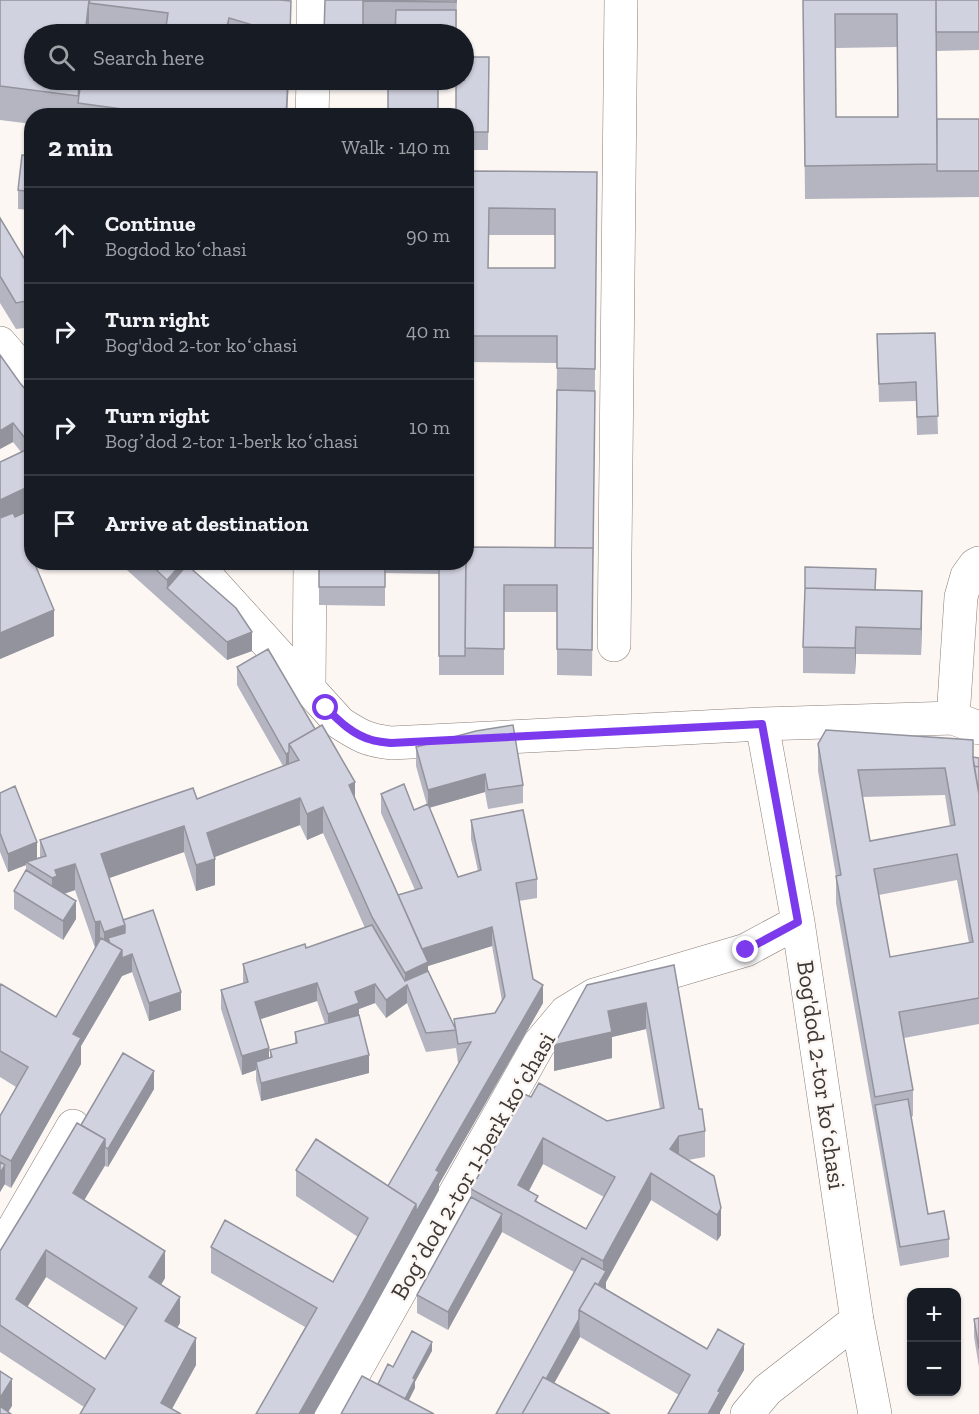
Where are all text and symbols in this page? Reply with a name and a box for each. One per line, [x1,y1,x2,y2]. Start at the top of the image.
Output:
search box [24,24,474,90]
icon: search [45,41,78,74]
text: Search here [93,44,204,71]
text: 2 min [48,131,113,163]
text: Walk · 140 m [342,135,450,159]
text: Continue [105,210,196,237]
icon: ahead [48,219,81,252]
text: 90 m [406,223,450,247]
text: Bogdod koʻchasi [105,237,247,261]
text: Turn right [105,306,209,333]
icon: right [48,315,81,348]
text: 40 m [406,319,450,343]
text: Bog'dod 2-tor koʻchasi [105,333,297,357]
text: Turn right [105,402,209,429]
icon: right [48,411,81,444]
text: 10 m [409,415,450,439]
text: Bogʼdod 2-tor 1-berk koʻchasi [105,429,358,453]
icon: arrive [48,507,81,540]
text: Arrive at destination [105,510,308,537]
route start [312,694,338,720]
route end [732,936,758,962]
street label: Bog'dod 2-tor koʻchasi [791,959,852,1192]
street label: Bogʼdod 2-tor 1-berk koʻchasi [384,1027,561,1305]
map controls [907,1288,961,1396]
button: + [907,1288,961,1342]
button: − [907,1342,961,1396]

